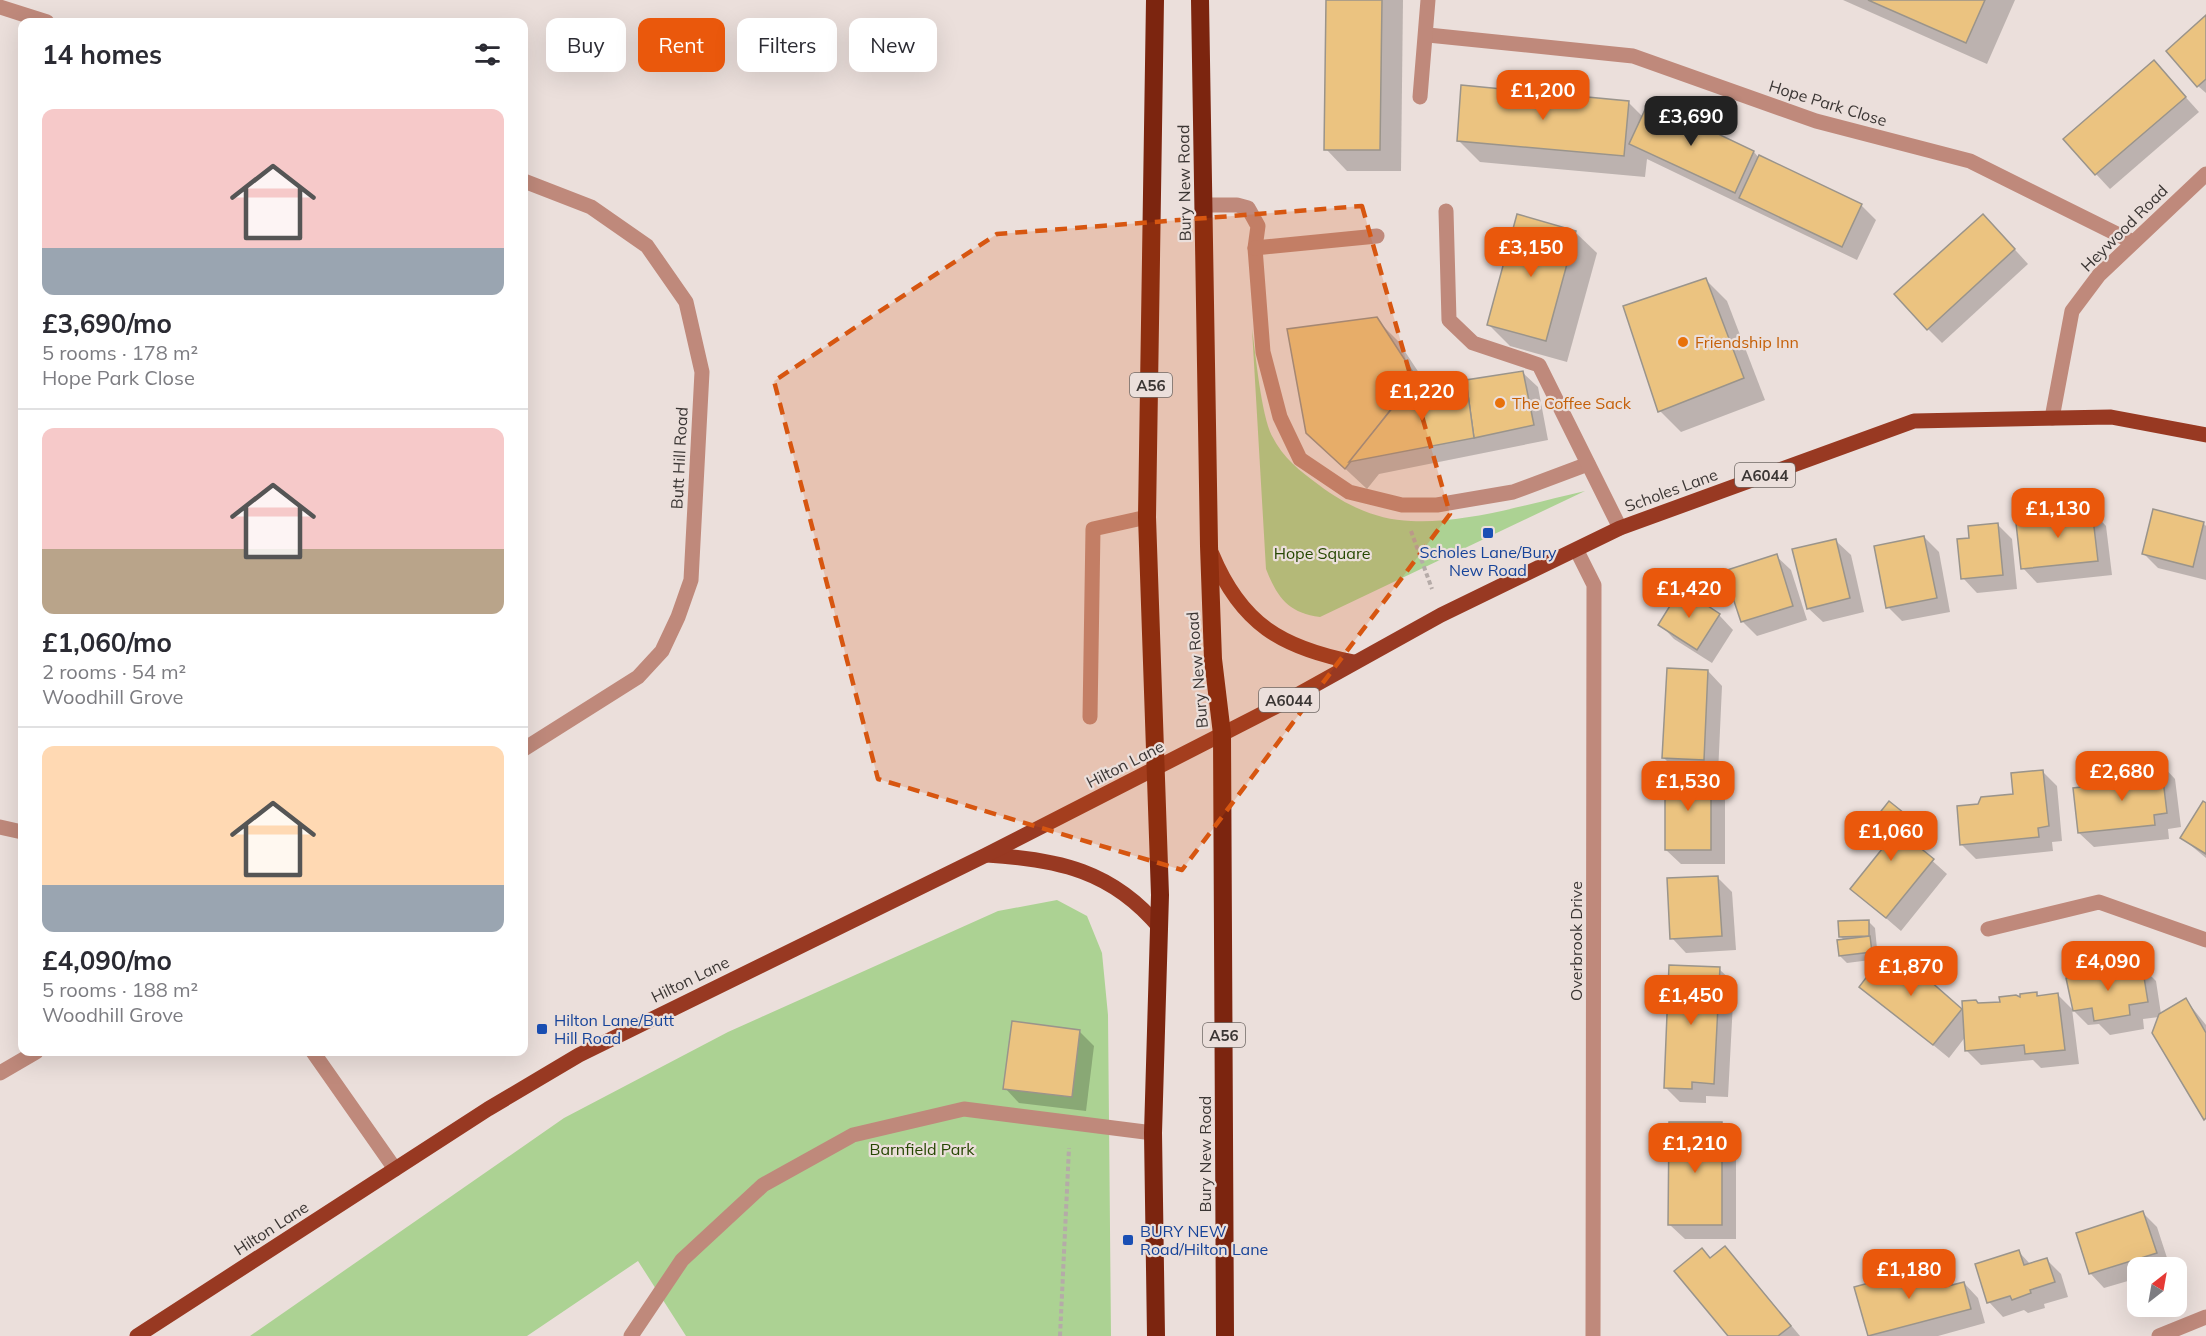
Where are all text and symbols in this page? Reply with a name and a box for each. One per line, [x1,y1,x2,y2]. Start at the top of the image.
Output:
chip: Buy [546,18,626,72]
chip: Rent [638,18,725,72]
chip: Filters [737,18,837,72]
chip: New [849,18,937,72]
text: 14 homes [42,38,162,71]
icon: filters [471,38,504,71]
pin: £1,200 [1494,70,1592,121]
street label: Hope Park Close [1767,76,1889,130]
text: £1,200 [1511,77,1575,102]
pin: £3,690 [1642,96,1740,147]
text: £3,690 [1659,103,1723,128]
street label: Bury New Road [1173,124,1195,242]
icon: home [219,148,327,256]
street label: Heywood Road [2076,180,2172,276]
pin: £3,150 [1482,227,1580,278]
text: £3,150 [1499,234,1563,259]
text: £3,690/mo [42,307,172,340]
place label: Friendship Inn [1695,332,1799,352]
marker: Friendship Inn [1676,335,1690,349]
text: 5 rooms · 178 m² [42,340,198,365]
text: Hope Park Close [42,365,195,390]
pin: £1,220 [1373,371,1471,422]
road number: A56 [1130,373,1172,397]
text: £1,220 [1390,378,1454,403]
place label: The Coffee Sack [1512,393,1632,413]
marker: The Coffee Sack [1493,396,1507,410]
street label: Butt Hill Road [666,406,692,510]
road number: A6044 [1735,463,1795,487]
street label: Scholes Lane [1622,464,1720,516]
icon: home [219,467,327,575]
pin: £1,130 [2009,488,2107,539]
text: £1,130 [2026,495,2090,520]
marker: Scholes Lane/Bury New Road [1481,526,1495,540]
place label: Scholes Lane/Bury New Road [1420,542,1557,580]
park label: Hope Square [1274,543,1370,563]
pin: £1,420 [1640,568,1738,619]
text: £1,420 [1657,575,1721,600]
street label: Bury New Road [1182,611,1212,729]
text: £1,060/mo [42,626,172,659]
text: 2 rooms · 54 m² [42,659,186,684]
text: Woodhill Grove [42,684,184,709]
road number: A6044 [1259,688,1319,712]
street label: Hilton Lane [1083,736,1167,792]
pin: £2,680 [2073,751,2171,802]
text: £2,680 [2090,758,2154,783]
pin: £1,530 [1639,761,1737,812]
text: £1,530 [1656,768,1720,793]
icon: home [219,785,327,893]
pin: £1,060 [1842,811,1940,862]
text: £1,060 [1859,818,1923,843]
street label: Overbrook Drive [1566,881,1586,1001]
pin: £4,090 [2059,941,2157,992]
text: £4,090/mo [42,944,172,977]
pin: £1,870 [1862,946,1960,997]
text: £4,090 [2076,948,2140,973]
street label: Hilton Lane [648,951,732,1007]
text: £1,870 [1879,953,1943,978]
pin: £1,450 [1642,975,1740,1026]
text: 5 rooms · 188 m² [42,977,198,1002]
text: £1,450 [1659,982,1723,1007]
text: Woodhill Grove [42,1002,184,1027]
place label: Hilton Lane/Butt Hill Road [554,1010,675,1048]
marker: Hilton Lane/Butt Hill Road [535,1022,549,1036]
road number: A56 [1203,1023,1245,1047]
street label: Bury New Road [1195,1096,1215,1212]
pin: £1,210 [1646,1123,1744,1174]
text: £1,210 [1663,1130,1727,1155]
park label: Barnfield Park [870,1139,975,1159]
street label: Hilton Lane [230,1197,312,1259]
place label: BURY NEW Road/Hilton Lane [1140,1221,1268,1259]
marker: BURY NEW Road/Hilton Lane [1121,1233,1135,1247]
pin: £1,180 [1860,1249,1958,1300]
text: £1,180 [1877,1256,1941,1281]
north arrow [2127,1257,2187,1317]
map controls [2127,1257,2187,1317]

